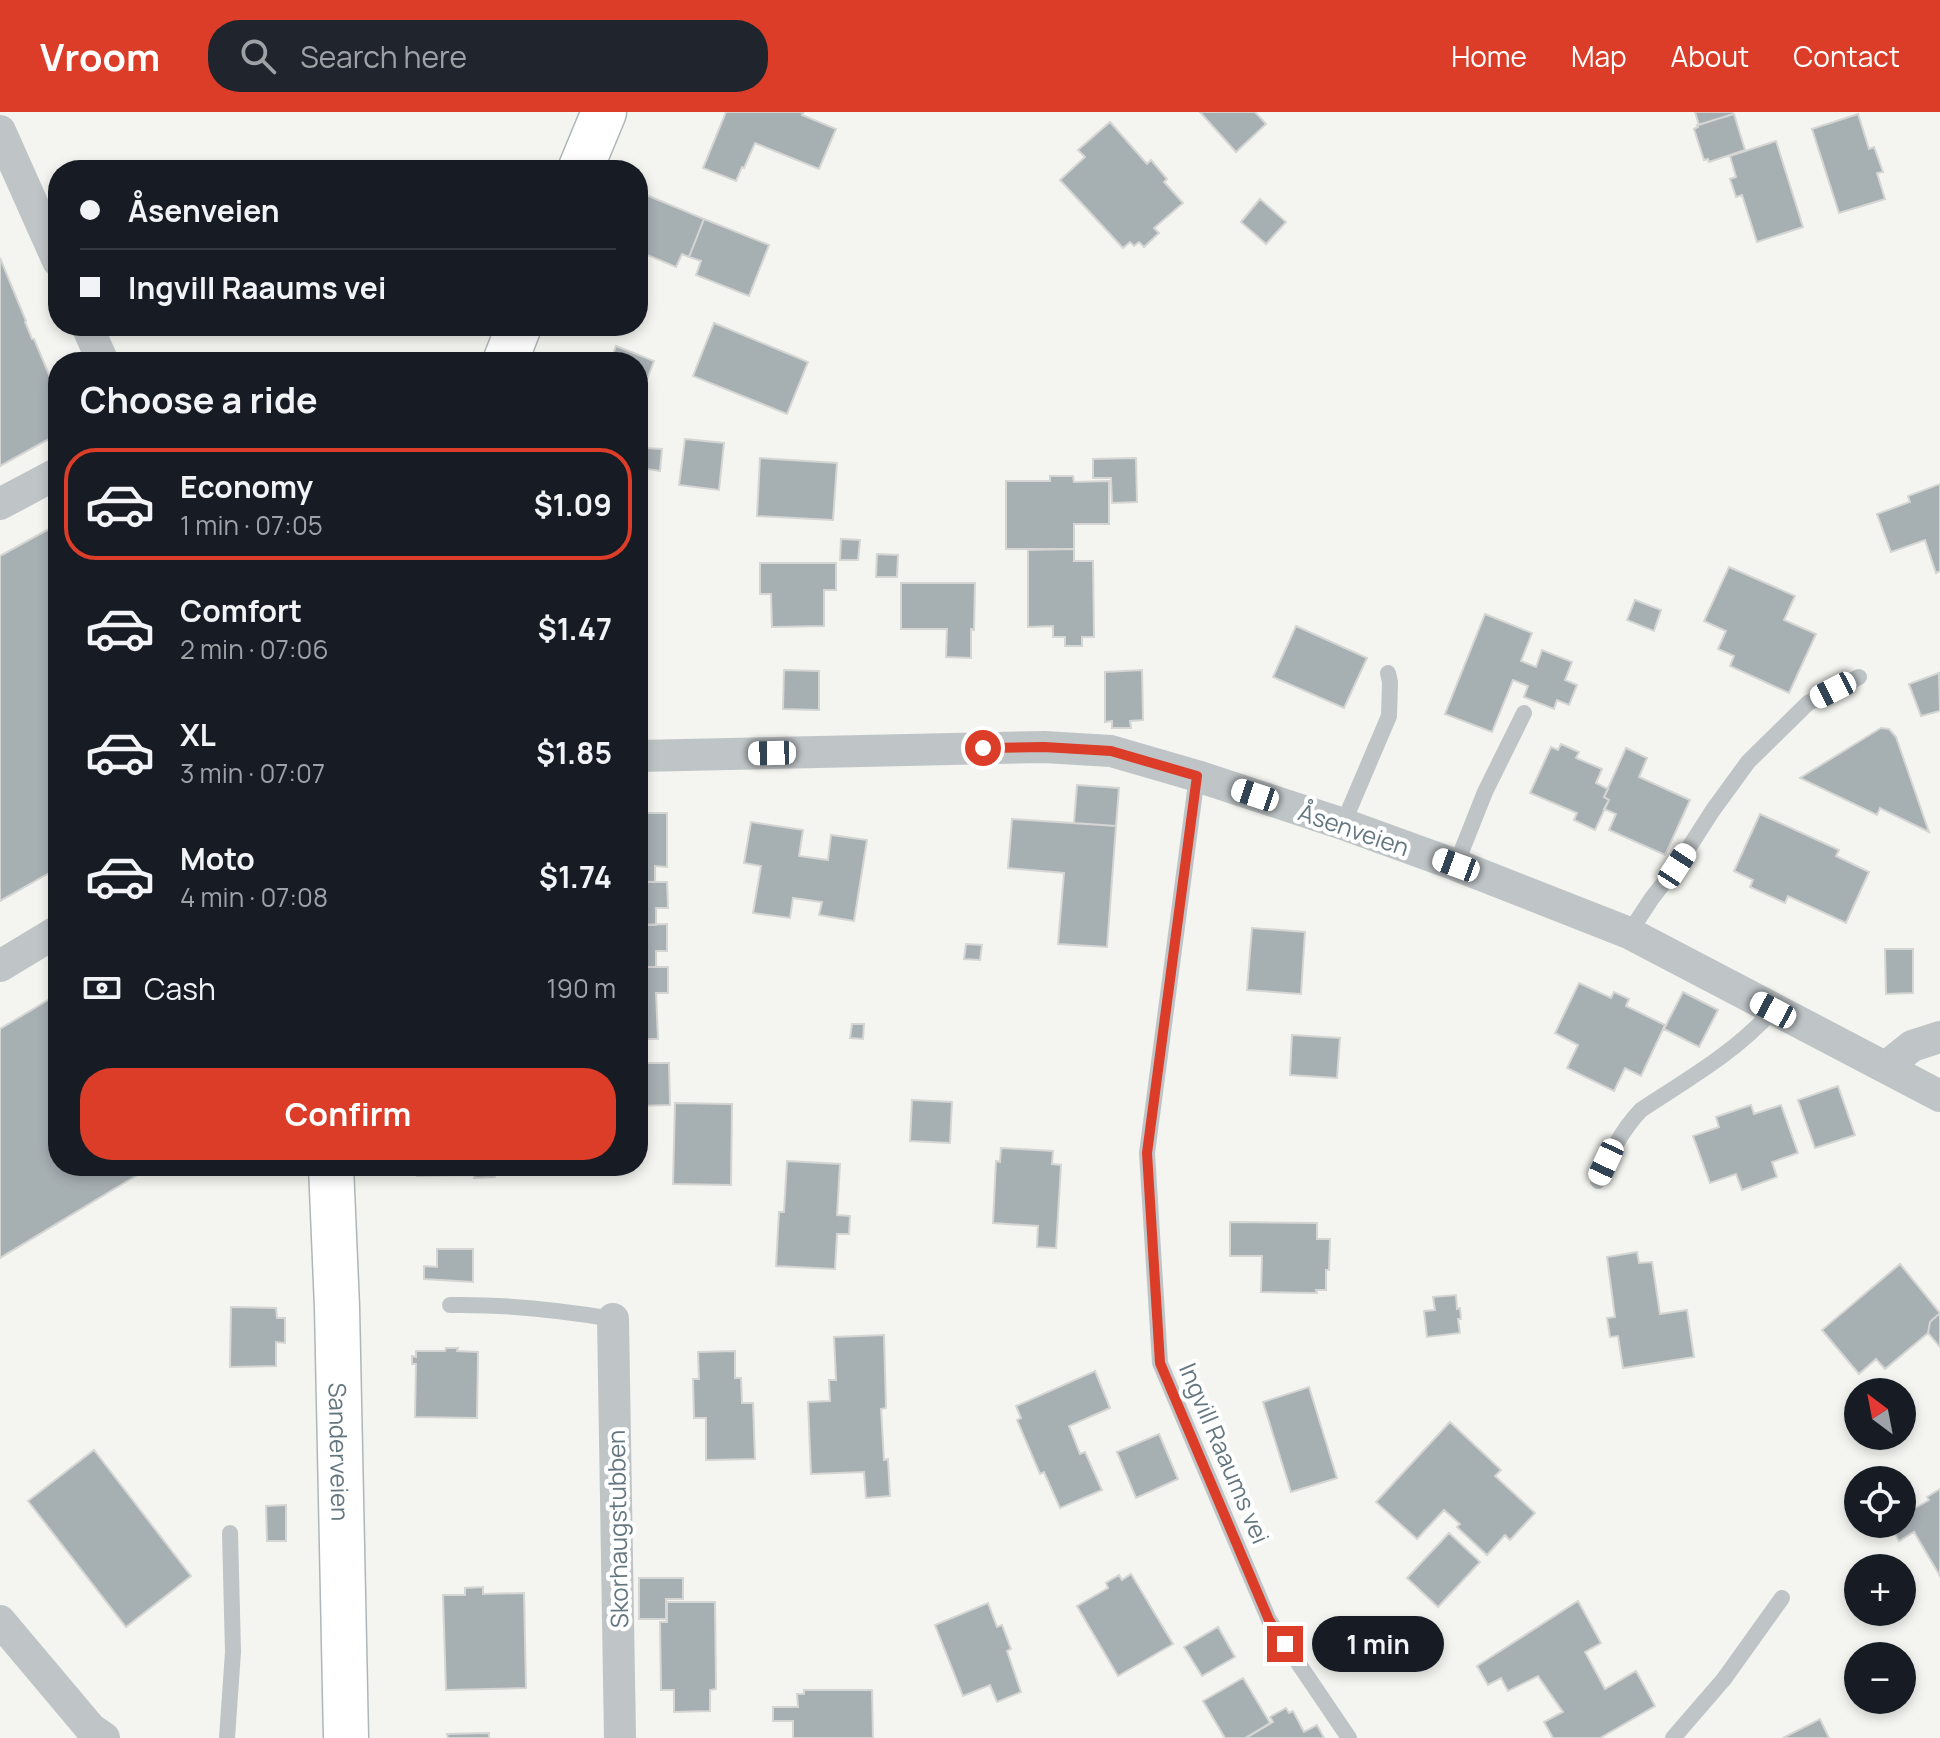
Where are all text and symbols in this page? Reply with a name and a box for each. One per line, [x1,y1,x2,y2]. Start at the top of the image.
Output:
search box [208,20,768,92]
text: Vroom [40,30,160,82]
icon: search [236,34,280,78]
text: Search here [300,36,467,77]
text: Home [1451,37,1527,75]
text: Map [1571,37,1627,75]
text: About [1671,37,1749,75]
text: Contact [1793,37,1900,75]
text: Åsenveien [128,190,280,231]
text: Ingvill Raaums vei [128,267,386,308]
text: Choose a ride [80,375,318,424]
text: Economy [180,466,313,507]
icon: car [84,468,156,540]
text: $1.09 [534,484,612,525]
text: 1 min · 07:05 [180,507,323,543]
text: Comfort [180,590,302,631]
icon: car [84,592,156,664]
text: $1.47 [538,608,612,649]
text: 2 min · 07:06 [180,631,329,667]
car [1806,668,1860,712]
text: XL [180,714,216,755]
icon: car [84,716,156,788]
route start [965,730,1001,766]
text: $1.85 [536,732,612,773]
car [748,741,796,765]
text: 3 min · 07:07 [180,755,325,791]
car [1228,776,1282,814]
street label: Åsenveien [1294,795,1414,863]
text: Moto [180,838,255,879]
car [1654,839,1700,893]
icon: car [84,840,156,912]
car [1429,846,1483,884]
text: $1.74 [539,856,612,897]
text: 4 min · 07:08 [180,879,328,915]
icon: cash [80,966,124,1010]
text: Cash [144,968,216,1009]
text: 190 m [547,970,616,1006]
car [1746,988,1800,1032]
button: Confirm [80,1068,616,1160]
car [1585,1135,1627,1189]
street label: Ingvill Raaums vei [1172,1358,1278,1548]
north arrow [1844,1378,1916,1450]
map controls [1844,1378,1916,1714]
street label: Sanderveien [322,1382,358,1521]
street label: Skorhaugstubben [599,1430,635,1628]
button: locate [1844,1466,1916,1538]
button: + [1844,1554,1916,1626]
callout: 1 min [1313,1616,1445,1672]
route end [1267,1626,1303,1662]
text: 1 min [1346,1626,1410,1662]
button: − [1844,1642,1916,1714]

